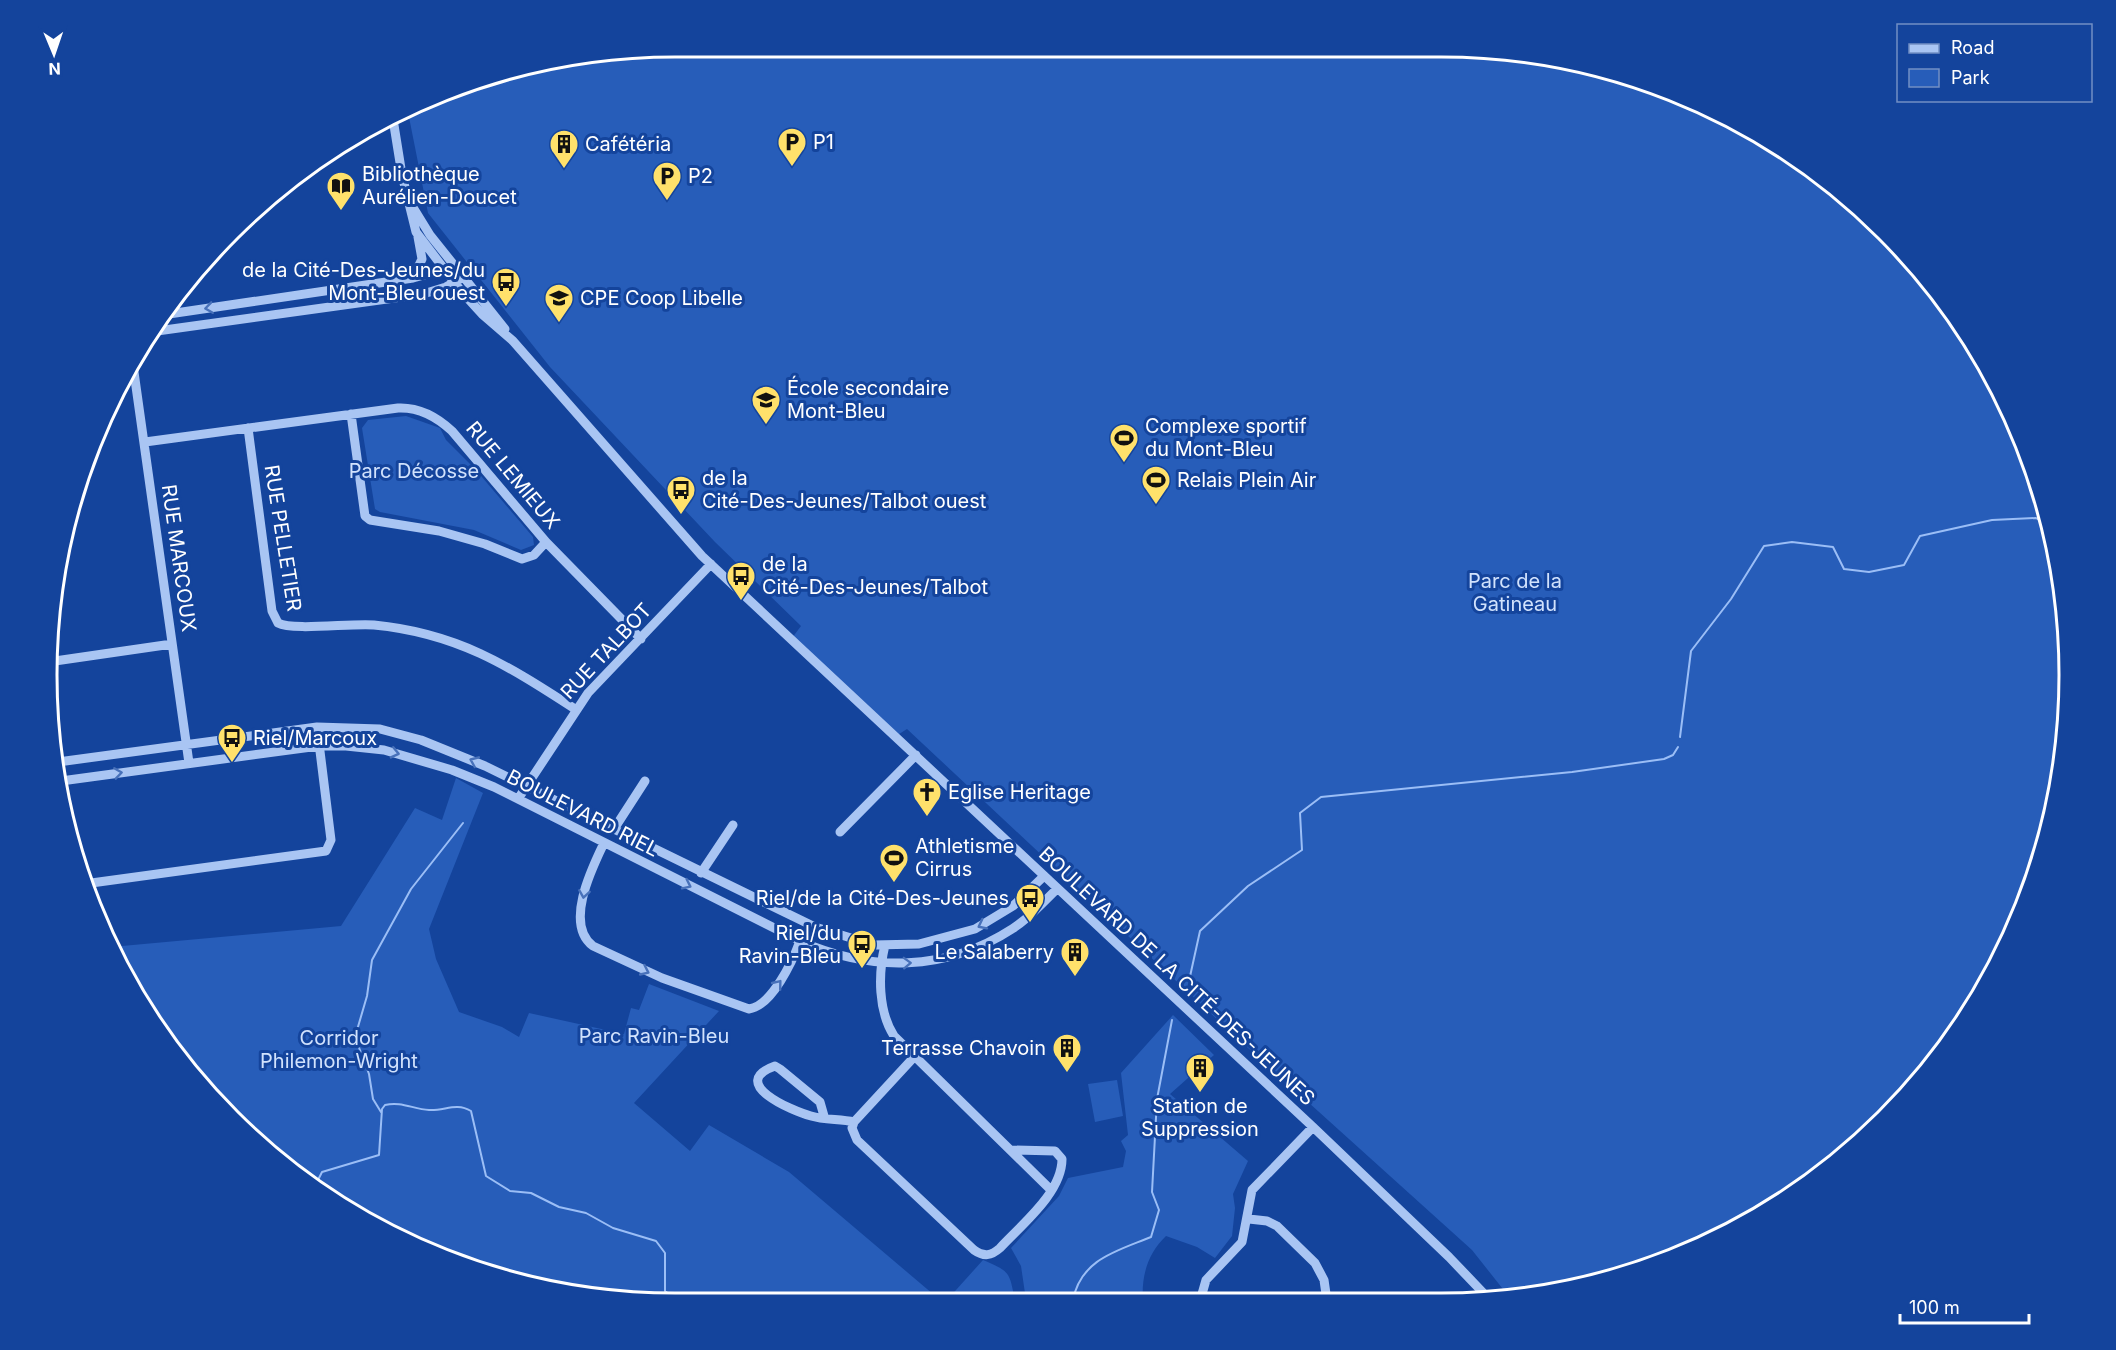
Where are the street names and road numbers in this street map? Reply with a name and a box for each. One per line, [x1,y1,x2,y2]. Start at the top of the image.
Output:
street label: RUE LEMIEUX [461,416,565,534]
street label: RUE PELLETIER [260,463,306,613]
street label: RUE MARCOUX [157,483,201,634]
street label: RUE TALBOT [555,598,657,704]
street label: BOULEVARD RIEL [503,764,663,862]
street label: BOULEVARD DE LA CITÉ-DES-JEUNES [1034,841,1321,1110]

